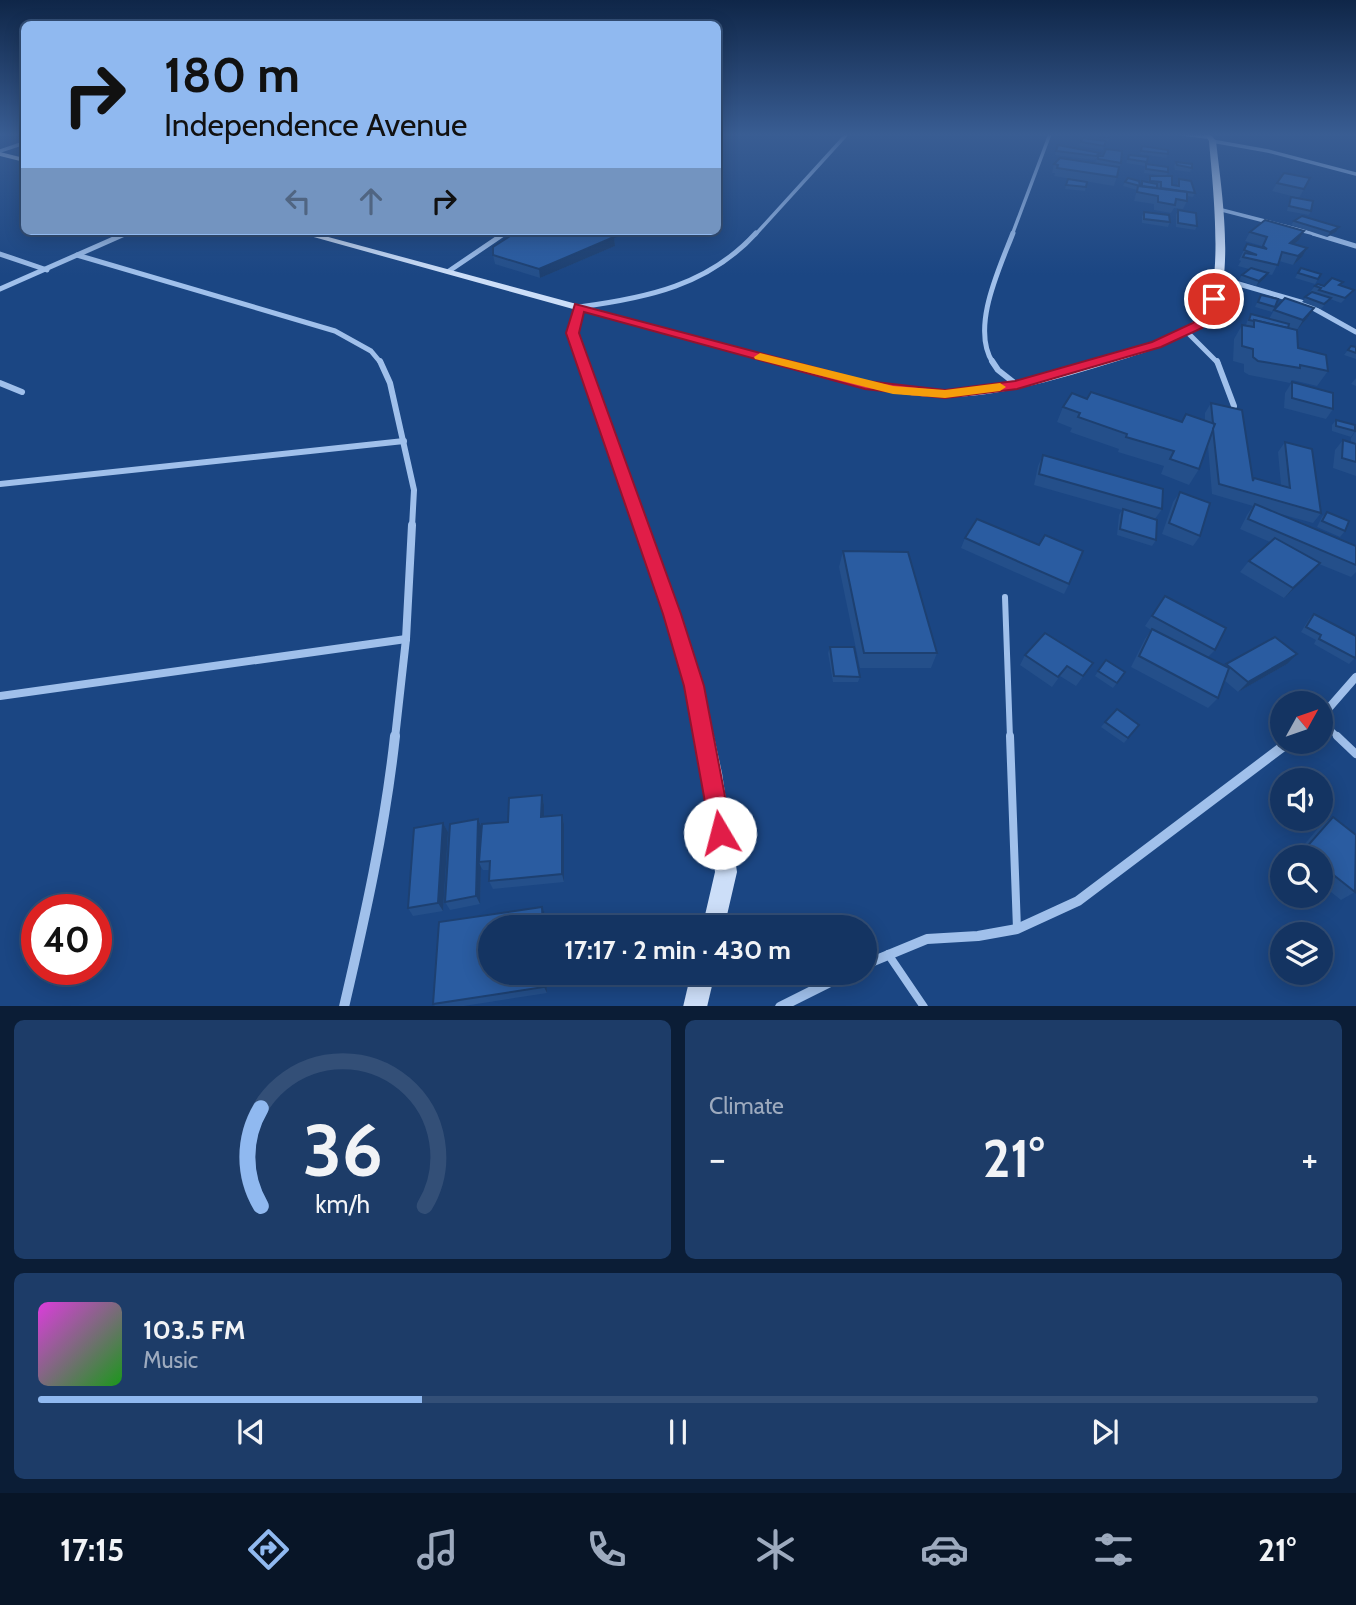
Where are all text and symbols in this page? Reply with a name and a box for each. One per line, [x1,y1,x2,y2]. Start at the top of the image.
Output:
text: 180 m [164,45,300,104]
icon: right [49,49,140,140]
text: Independence Avenue [164,105,467,144]
icon: left [279,182,317,220]
icon: ahead [352,182,390,220]
icon: right [425,182,463,220]
pin [1184,269,1244,329]
icon: arrive [1195,280,1233,318]
north arrow [1270,691,1334,754]
map controls [1270,691,1333,985]
button: sound [1270,768,1333,831]
position arrow [683,796,757,870]
button: search [1270,845,1333,908]
speed limit sign: 40 [21,894,112,985]
button: layers [1270,922,1333,985]
text: 17:17 · 2 min · 430 m [564,934,791,966]
text: Climate [709,1092,784,1120]
text: 36 [302,1106,383,1194]
text: 21° [983,1127,1044,1190]
text: − [709,1135,726,1182]
text: + [1301,1135,1318,1182]
text: km/h [315,1188,370,1218]
text: 103.5 FM [143,1314,245,1346]
text: Music [143,1346,198,1374]
icon: previous [232,1413,270,1451]
icon: pause [659,1413,697,1451]
icon: next [1086,1413,1124,1451]
icon: directions [244,1525,293,1574]
icon: music [413,1525,462,1574]
icon: phone [582,1525,631,1574]
icon: climate [751,1525,800,1574]
icon: car [920,1525,969,1574]
icon: filters [1089,1525,1138,1574]
text: 17:15 [60,1530,124,1569]
text: 21° [1258,1530,1296,1569]

